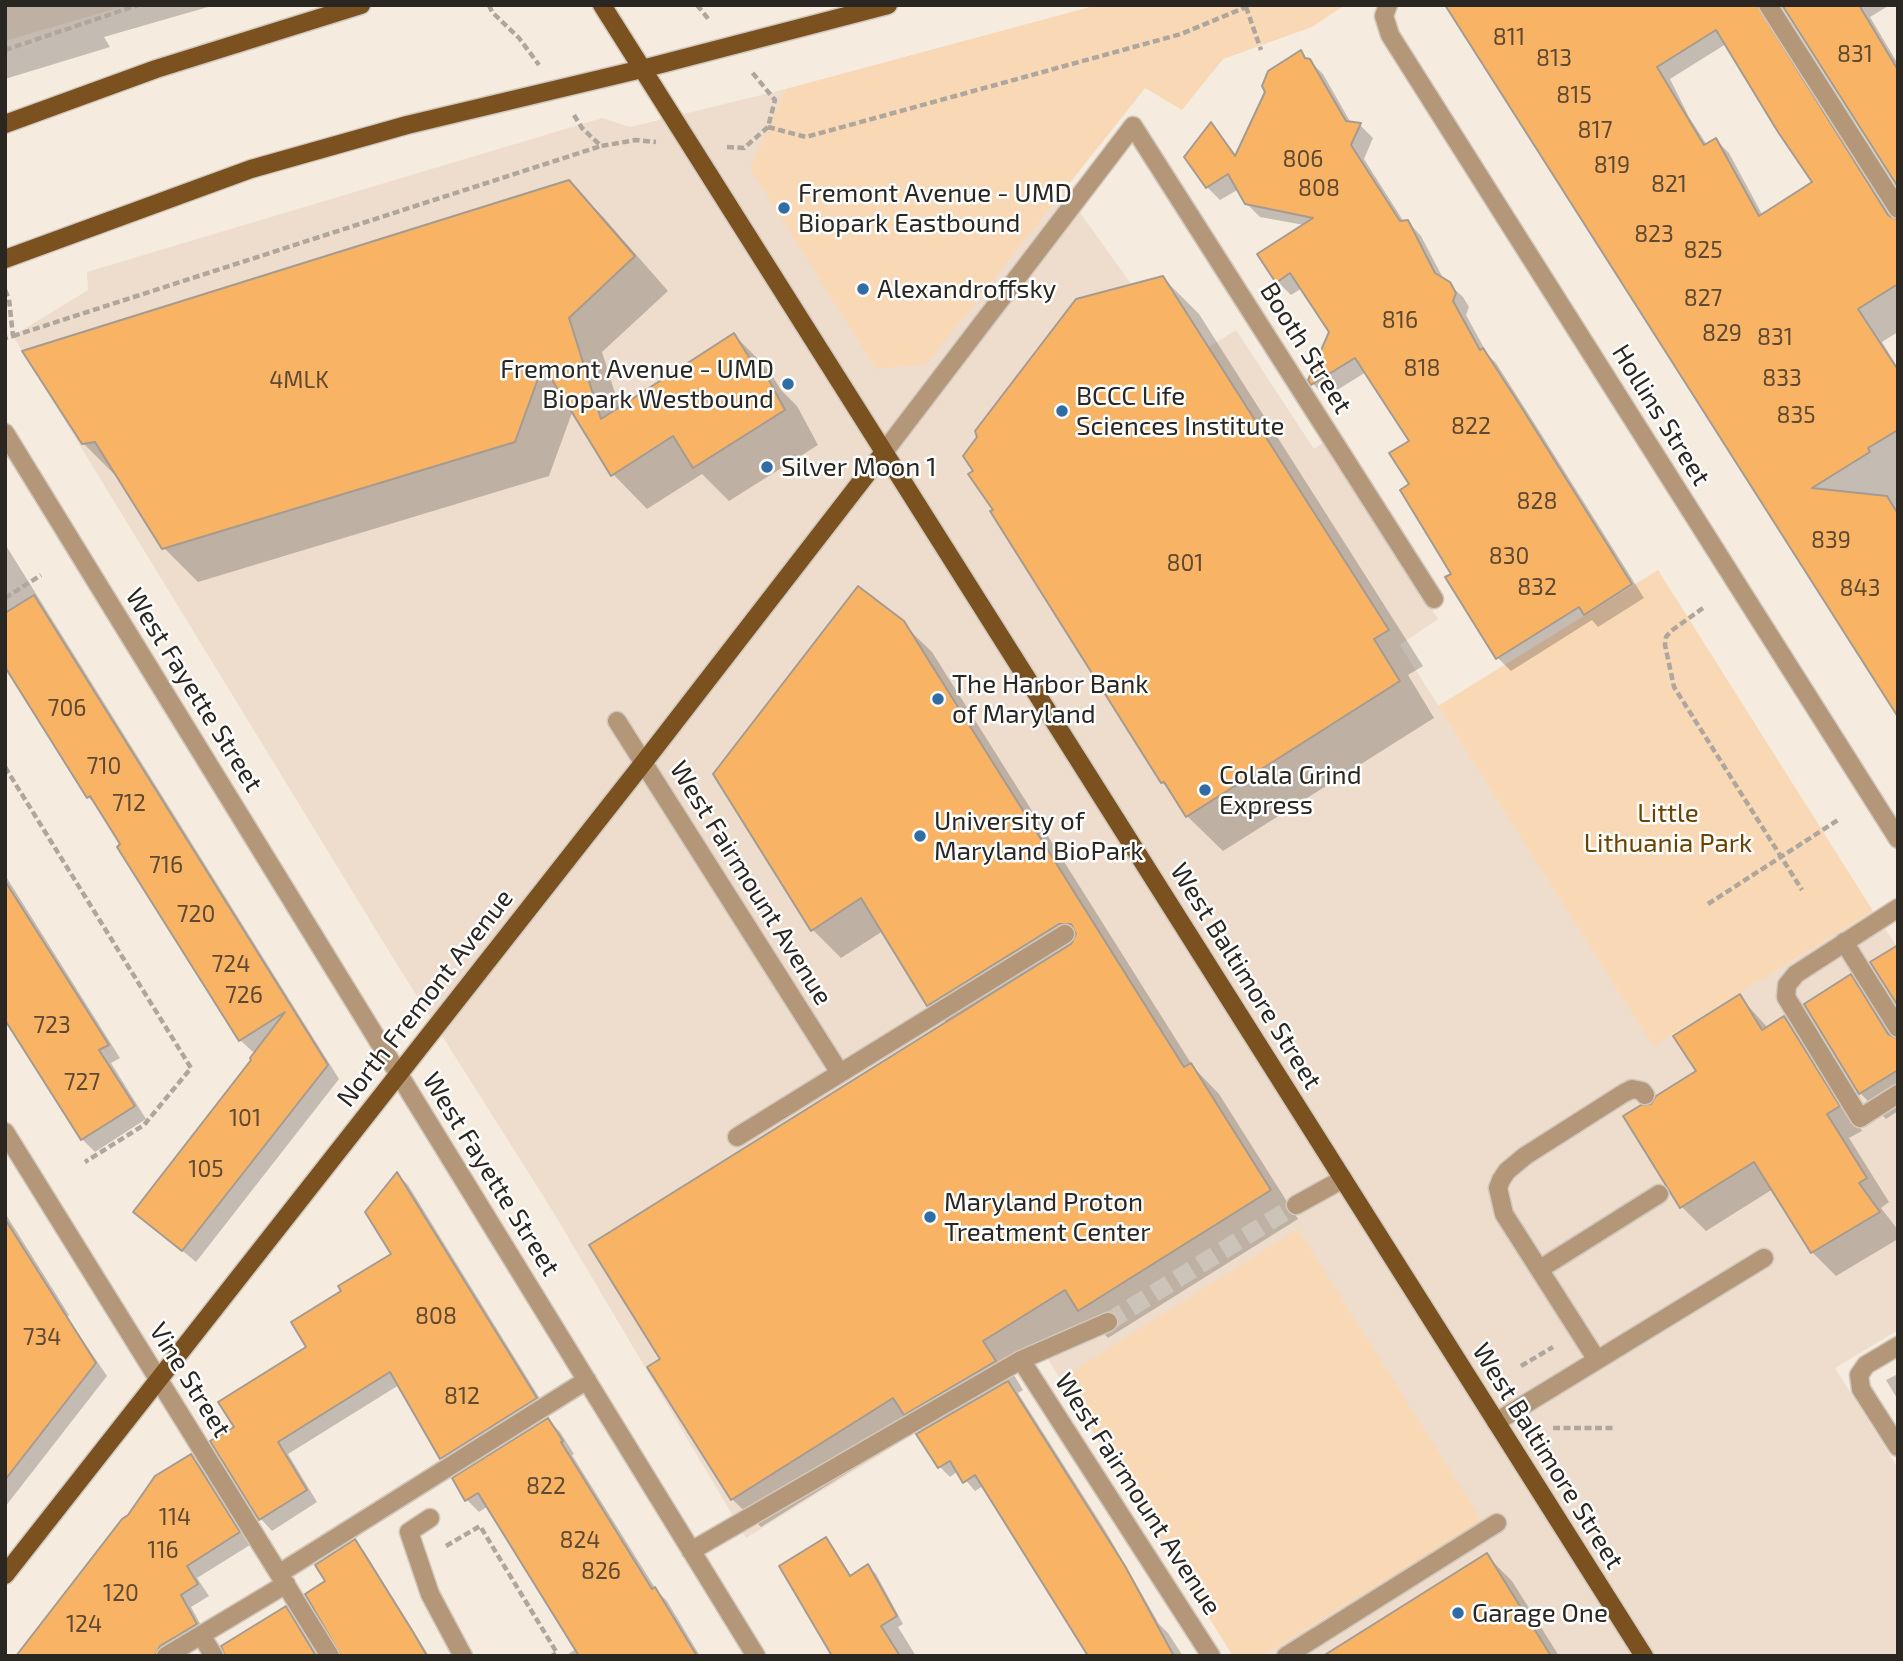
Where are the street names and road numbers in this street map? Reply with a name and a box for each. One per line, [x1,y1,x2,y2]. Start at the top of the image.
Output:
street label: Booth Street [1253,277,1359,419]
street label: Hollins Street [1605,339,1717,491]
street label: West Fayette Street [119,582,269,798]
street label: West Fairmount Avenue [663,755,839,1011]
street label: West Baltimore Street [1164,857,1328,1095]
street label: North Fremont Avenue [330,883,520,1113]
street label: West Fayette Street [416,1066,566,1282]
street label: Vine Street [142,1317,238,1443]
street label: West Baltimore Street [1466,1337,1630,1575]
street label: West Fairmount Avenue [1048,1367,1228,1621]

